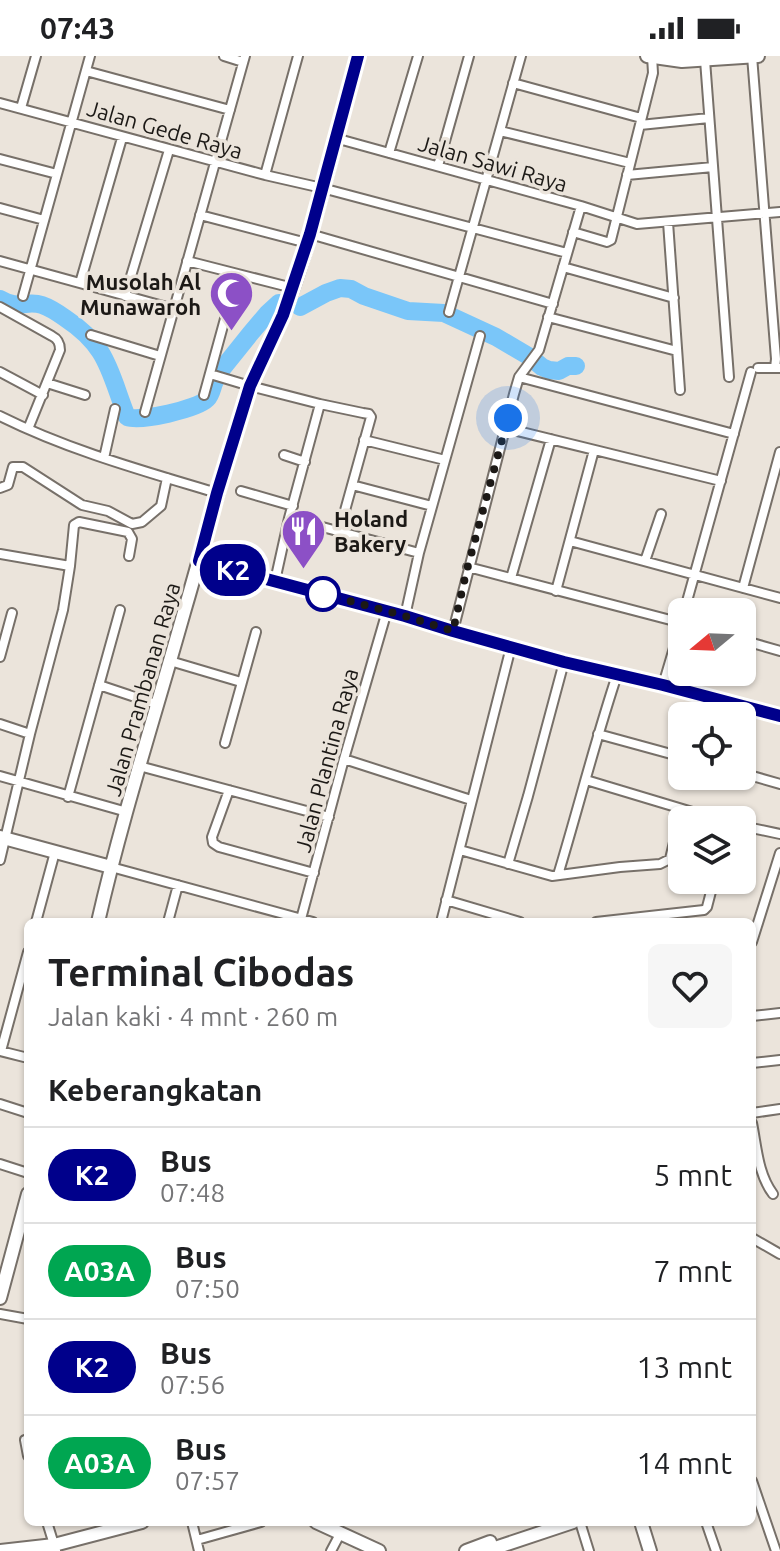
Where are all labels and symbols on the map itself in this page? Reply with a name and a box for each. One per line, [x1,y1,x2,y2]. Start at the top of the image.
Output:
street label: Jalan Gede Raya [84,95,246,163]
street label: Jalan Sawi Raya [416,130,570,196]
place label: Musolah Al Munawaroh [80,269,201,319]
mosque icon: Musolah Al Munawaroh [208,270,256,333]
your location [488,398,528,438]
place label: Holand Bakery [334,506,408,556]
restaurant icon: Holand Bakery [279,507,327,570]
line badge: K2 [197,544,269,596]
unlabelled marker [306,577,340,611]
street label: Jalan Prambanan Raya [100,579,184,799]
north arrow [668,598,756,686]
street label: Jalan Plantina Raya [289,665,363,855]

